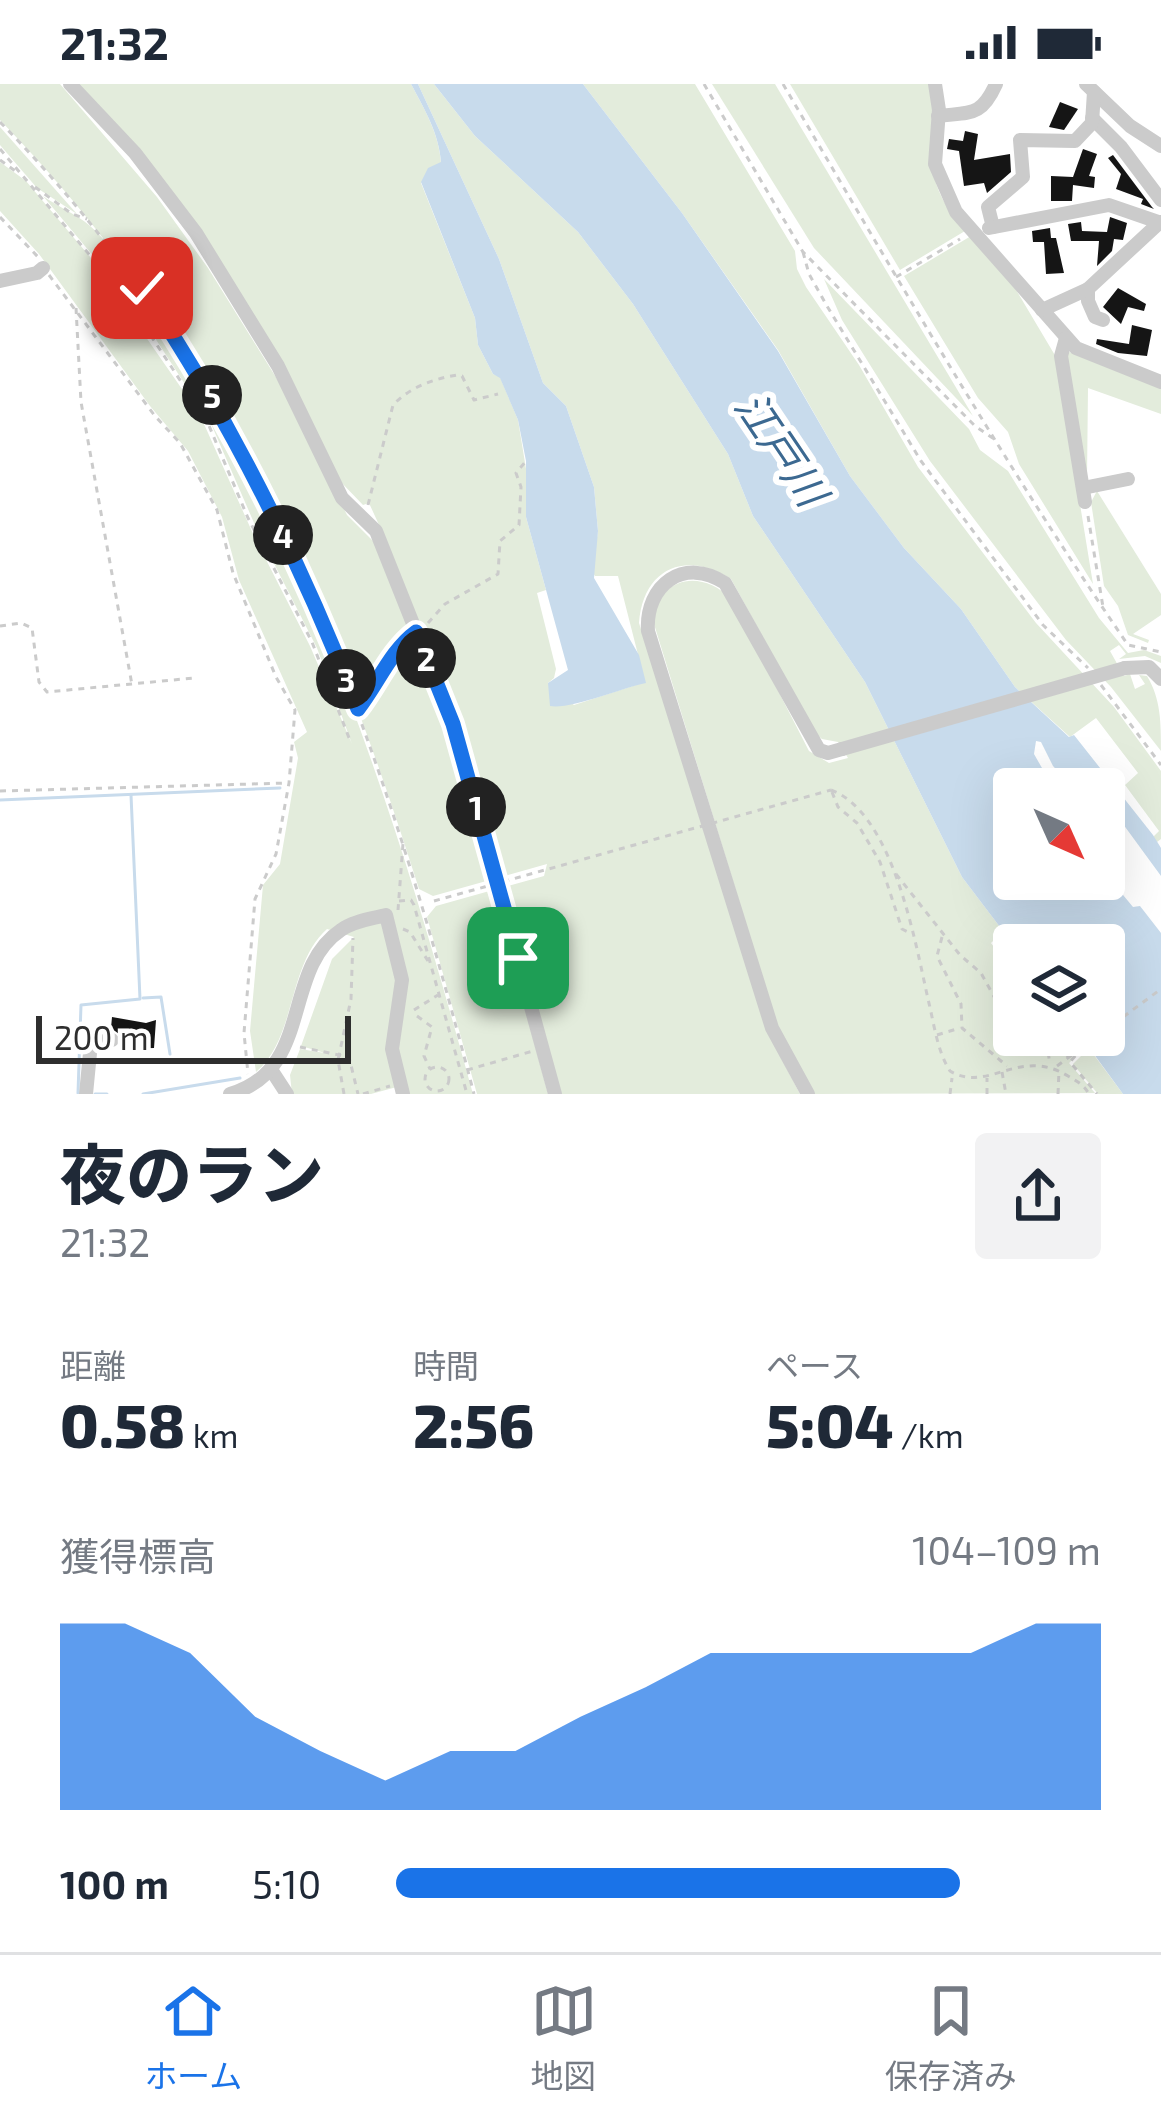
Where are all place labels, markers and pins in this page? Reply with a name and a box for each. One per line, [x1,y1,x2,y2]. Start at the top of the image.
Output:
pin [91,237,193,339]
pin: 5 [182,365,242,425]
pin: 4 [253,505,313,565]
pin: 2 [396,628,456,688]
pin: 3 [316,649,376,709]
pin: 1 [446,777,506,837]
pin [467,907,569,1009]

